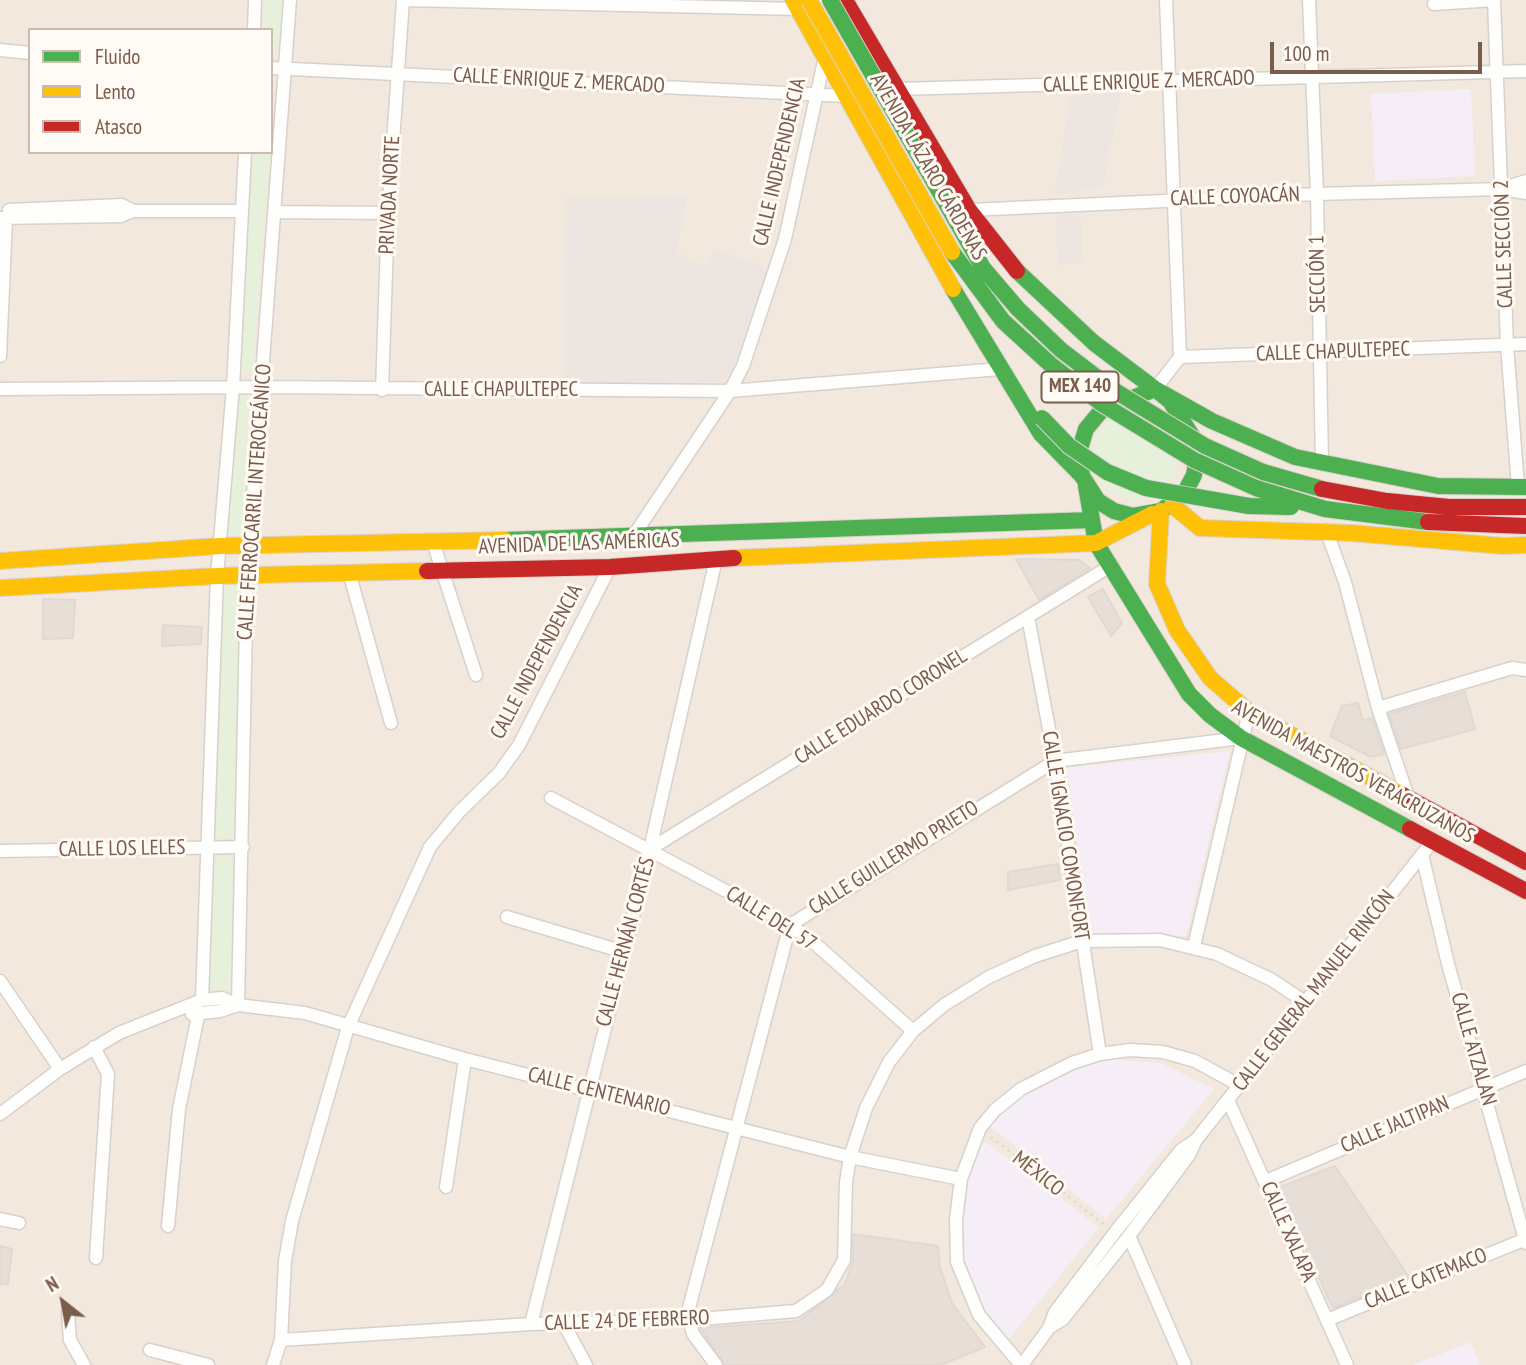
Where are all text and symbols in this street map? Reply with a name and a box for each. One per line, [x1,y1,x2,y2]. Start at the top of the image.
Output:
legend [28,28,273,154]
scale bar [1274,28,1486,72]
text: 100 m [1283,40,1329,67]
text: Fluido [95,43,140,70]
street label: CALLE ENRIQUE Z. MERCADO [452,63,666,99]
street label: CALLE ENRIQUE Z. MERCADO [1043,66,1255,98]
street label: AVENIDA LÁZARO CÁRDENAS [864,69,992,265]
street label: CALLE INDEPENDENCIA [748,76,812,248]
text: Lento [95,78,135,105]
text: Atasco [95,113,142,140]
street label: PRIVADA NORTE [374,135,406,255]
street label: CALLE SECCIÓN 2 [1489,179,1519,309]
street label: CALLE COYOACÁN [1170,182,1300,212]
street label: SECCIÓN 1 [1305,235,1331,313]
street label: CALLE CHAPULTEPEC [1255,337,1411,367]
street label: CALLE FERROCARRIL INTEROCEÁNICO [233,363,277,641]
road number: MEX 140 [1042,372,1118,402]
street label: CALLE CHAPULTEPEC [424,377,578,403]
street label: AVENIDA DE LAS AMÉRICAS [478,528,680,560]
street label: CALLE INDEPENDENCIA [486,580,588,744]
street label: CALLE EDUARDO CORONEL [790,644,972,770]
street label: AVENIDA MAESTROS VERACRUZANOS [1227,695,1479,849]
street label: CALLE IGNACIO COMONFORT [1036,729,1094,943]
street label: CALLE GUILLERMO PRIETO [804,796,984,920]
street label: CALLE LOS LELES [58,835,186,863]
street label: CALLE HERNÁN CORTÉS [591,855,661,1029]
street label: CALLE DEL 57 [721,881,821,957]
street label: CALLE GENERAL MANUEL RINCÓN [1228,885,1400,1097]
street label: CALLE ATZALAN [1445,990,1501,1108]
street label: CALLE CENTENARIO [525,1062,673,1122]
street label: CALLE JALTIPAN [1337,1091,1453,1159]
street label: MÉXICO [1007,1146,1069,1202]
street label: CALLE XALAPA [1255,1178,1321,1286]
street label: CALLE CATEMACO [1361,1243,1491,1315]
north arrow [28,1267,98,1337]
text: N [42,1271,63,1297]
street label: CALLE 24 DE FEBRERO [544,1306,710,1336]

